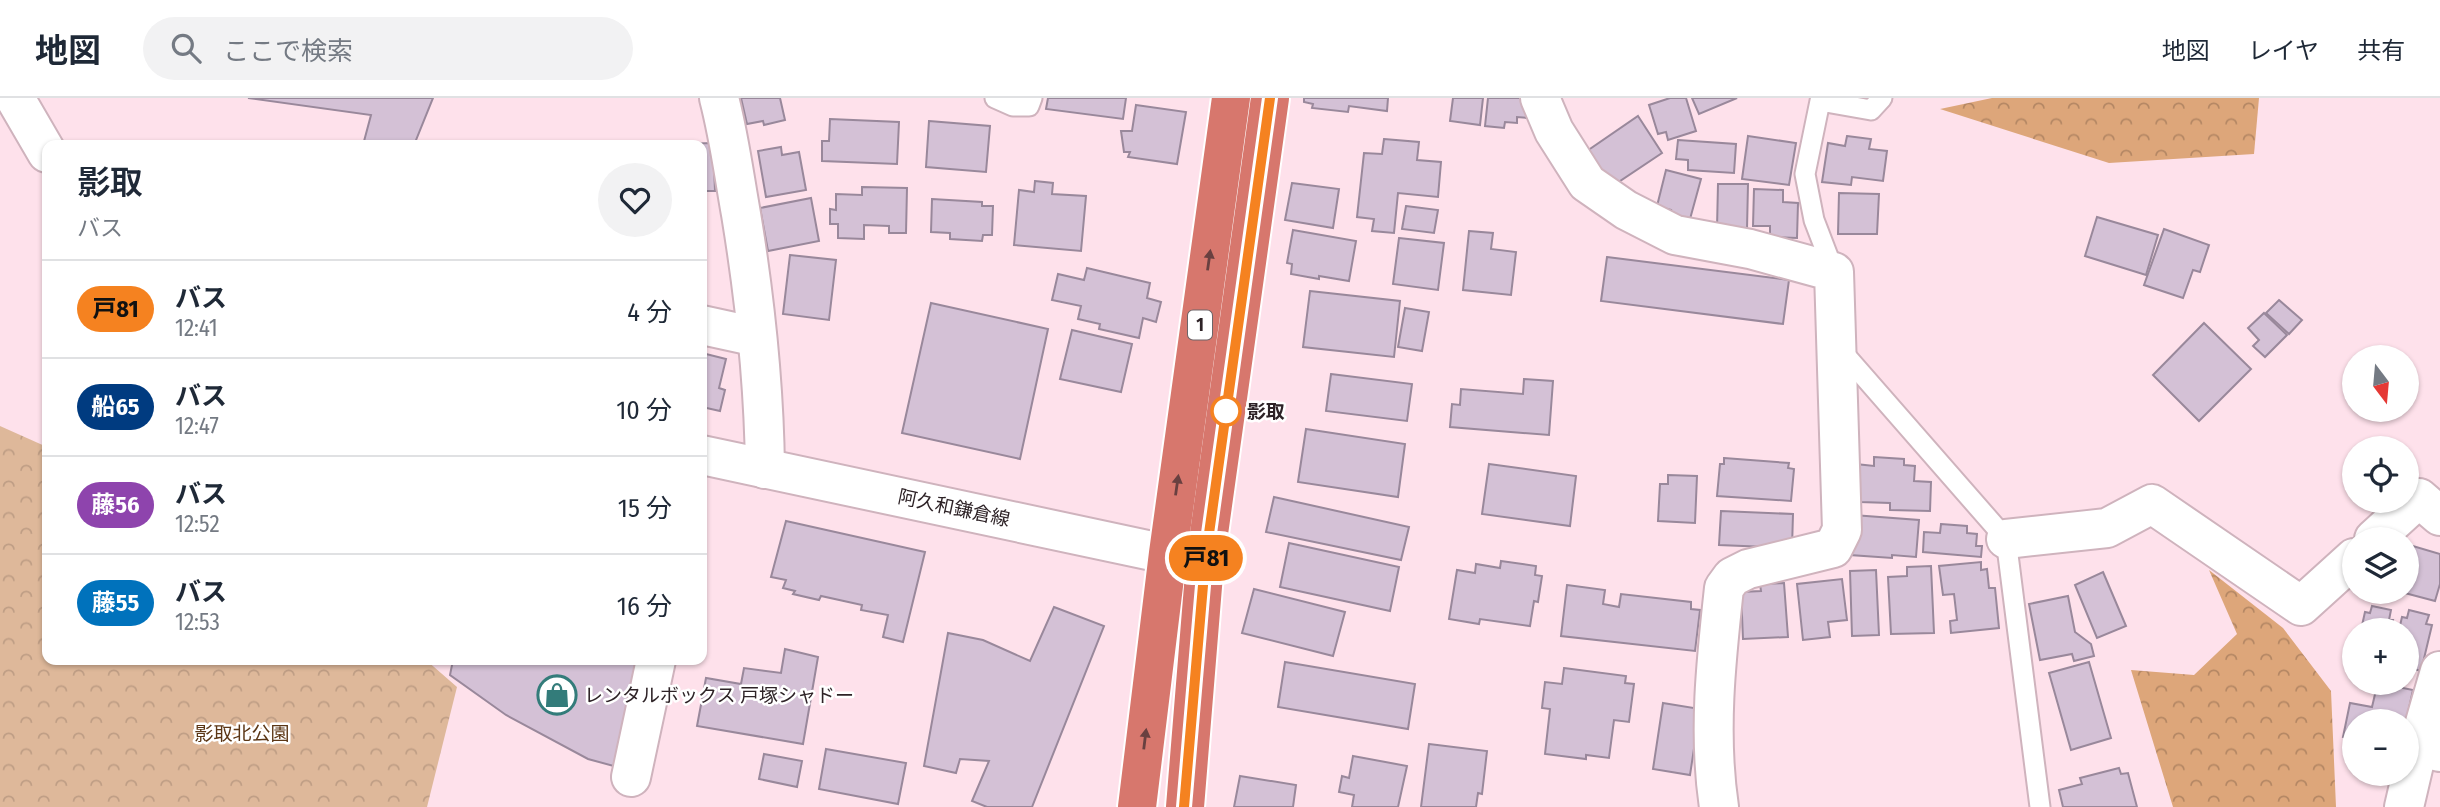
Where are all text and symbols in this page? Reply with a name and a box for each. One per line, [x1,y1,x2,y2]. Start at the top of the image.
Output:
search box [143,17,633,80]
icon: search [167,29,205,67]
text: 地図 [35,31,101,71]
text: ここで検索 [223,36,353,67]
text: 地図 [2162,37,2210,65]
text: レイヤ [2248,37,2319,65]
text: 共有 [2357,37,2405,65]
text: 影取 [77,163,143,203]
button: heart [598,163,672,237]
text: バス [77,214,123,242]
one-way arrow [1203,249,1214,271]
text: バス [175,283,227,314]
text: 戸81 [92,295,139,323]
text: 4 分 [627,297,672,328]
road number: 1 [1188,310,1212,340]
text: 12:41 [175,314,218,342]
north arrow [2342,345,2418,422]
map controls [2342,345,2419,786]
text: バス [175,381,227,412]
text: 船65 [91,393,140,421]
text: 10 分 [616,395,672,426]
marker: 影取 [1211,396,1241,426]
place label: 影取 [1247,400,1285,423]
text: 12:47 [175,412,219,440]
button: locate [2342,436,2419,513]
one-way arrow [1172,474,1183,496]
text: バス [175,479,227,510]
street label: 阿久和鎌倉線 [896,485,1012,531]
text: 藤56 [91,491,140,519]
text: 15 分 [618,493,672,524]
text: 12:52 [175,510,220,538]
button: layers [2342,527,2419,604]
line badge: 戸81 [1166,535,1246,581]
text: 戸81 [1183,544,1229,572]
text: バス [175,577,227,608]
text: 藤55 [92,589,139,617]
text: 16 分 [617,591,672,622]
text: 12:53 [175,608,220,636]
button: + [2342,618,2419,695]
shop icon: レンタルボックス 戸塚シャドー [536,674,578,716]
place label: レンタルボックス 戸塚シャドー [584,684,854,707]
button: − [2342,709,2419,786]
park label: 影取北公園 [194,722,290,745]
one-way arrow [1140,728,1151,750]

